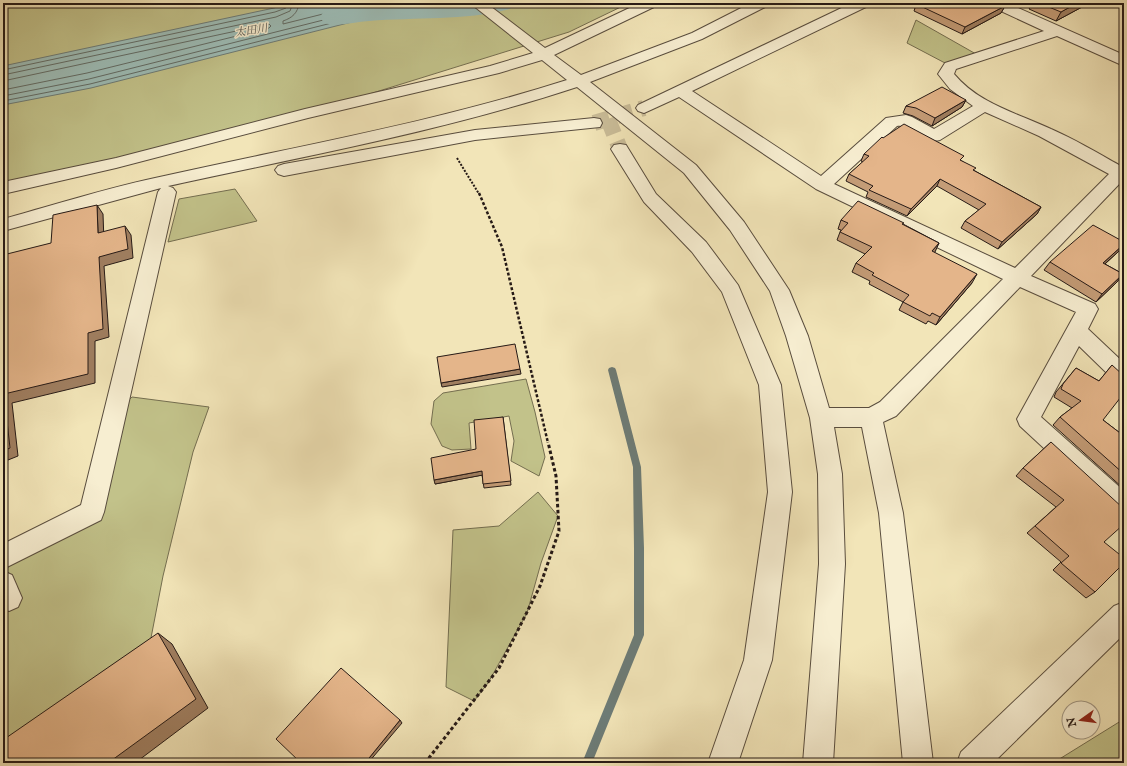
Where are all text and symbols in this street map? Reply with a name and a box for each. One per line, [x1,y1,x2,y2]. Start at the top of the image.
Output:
water label: 太田川 [234,21,269,40]
north arrow [1061,700,1101,740]
text: N [1064,715,1080,729]

